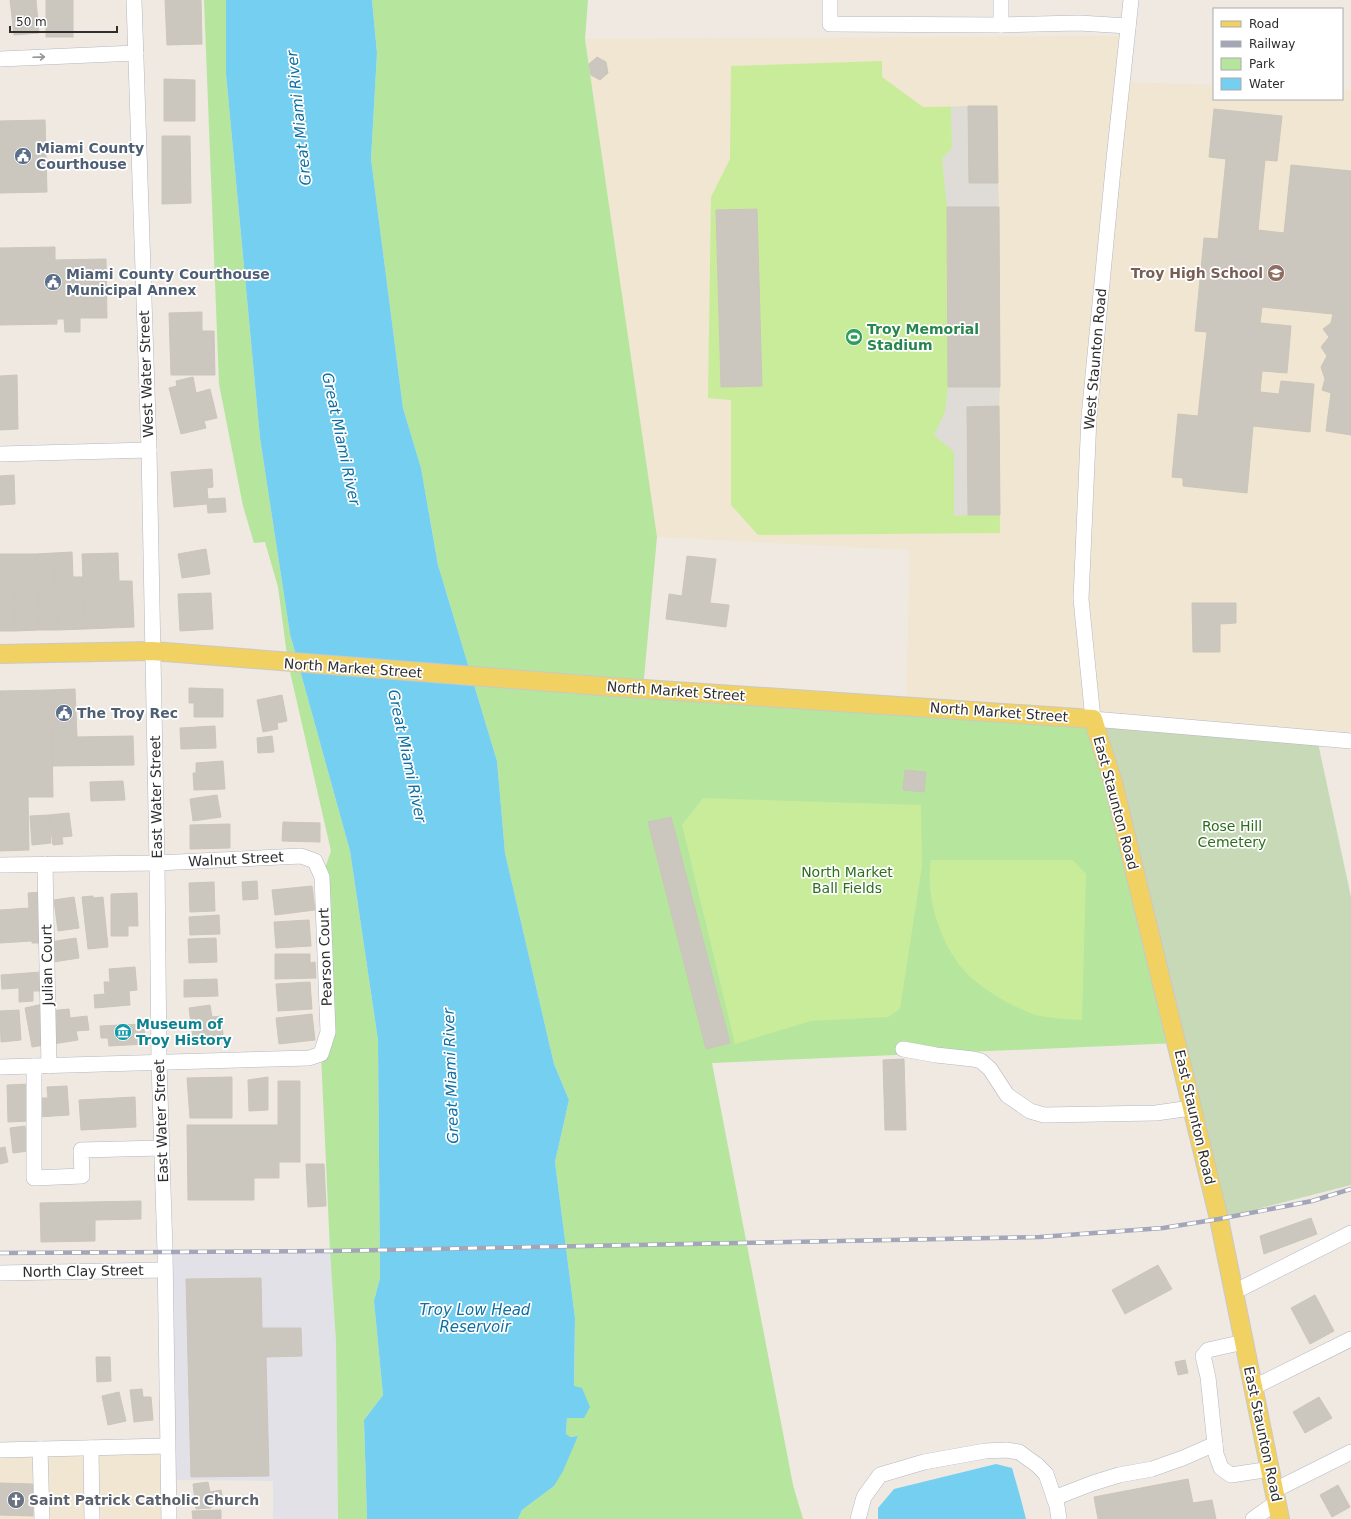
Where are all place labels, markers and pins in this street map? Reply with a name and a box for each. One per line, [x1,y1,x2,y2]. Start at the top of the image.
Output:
place label: Miami County Courthouse [36,140,144,172]
public building icon: Miami County Courthouse [13,146,33,166]
school or university icon: Troy High School [1266,263,1286,283]
place label: Troy High School [1131,265,1263,281]
place label: Miami County Courthouse Municipal Annex [66,266,270,298]
public building icon: Miami County Courthouse Municipal Annex [43,272,63,292]
place label: Troy Memorial Stadium [867,321,979,353]
sports icon: Troy Memorial Stadium [844,327,864,347]
public building icon: The Troy Rec [54,703,74,723]
place label: The Troy Rec [77,705,178,721]
place label: Museum of Troy History [136,1016,232,1048]
museum icon: Museum of Troy History [113,1022,133,1042]
church icon: Saint Patrick Catholic Church [6,1490,26,1510]
place label: Saint Patrick Catholic Church [29,1492,259,1508]

